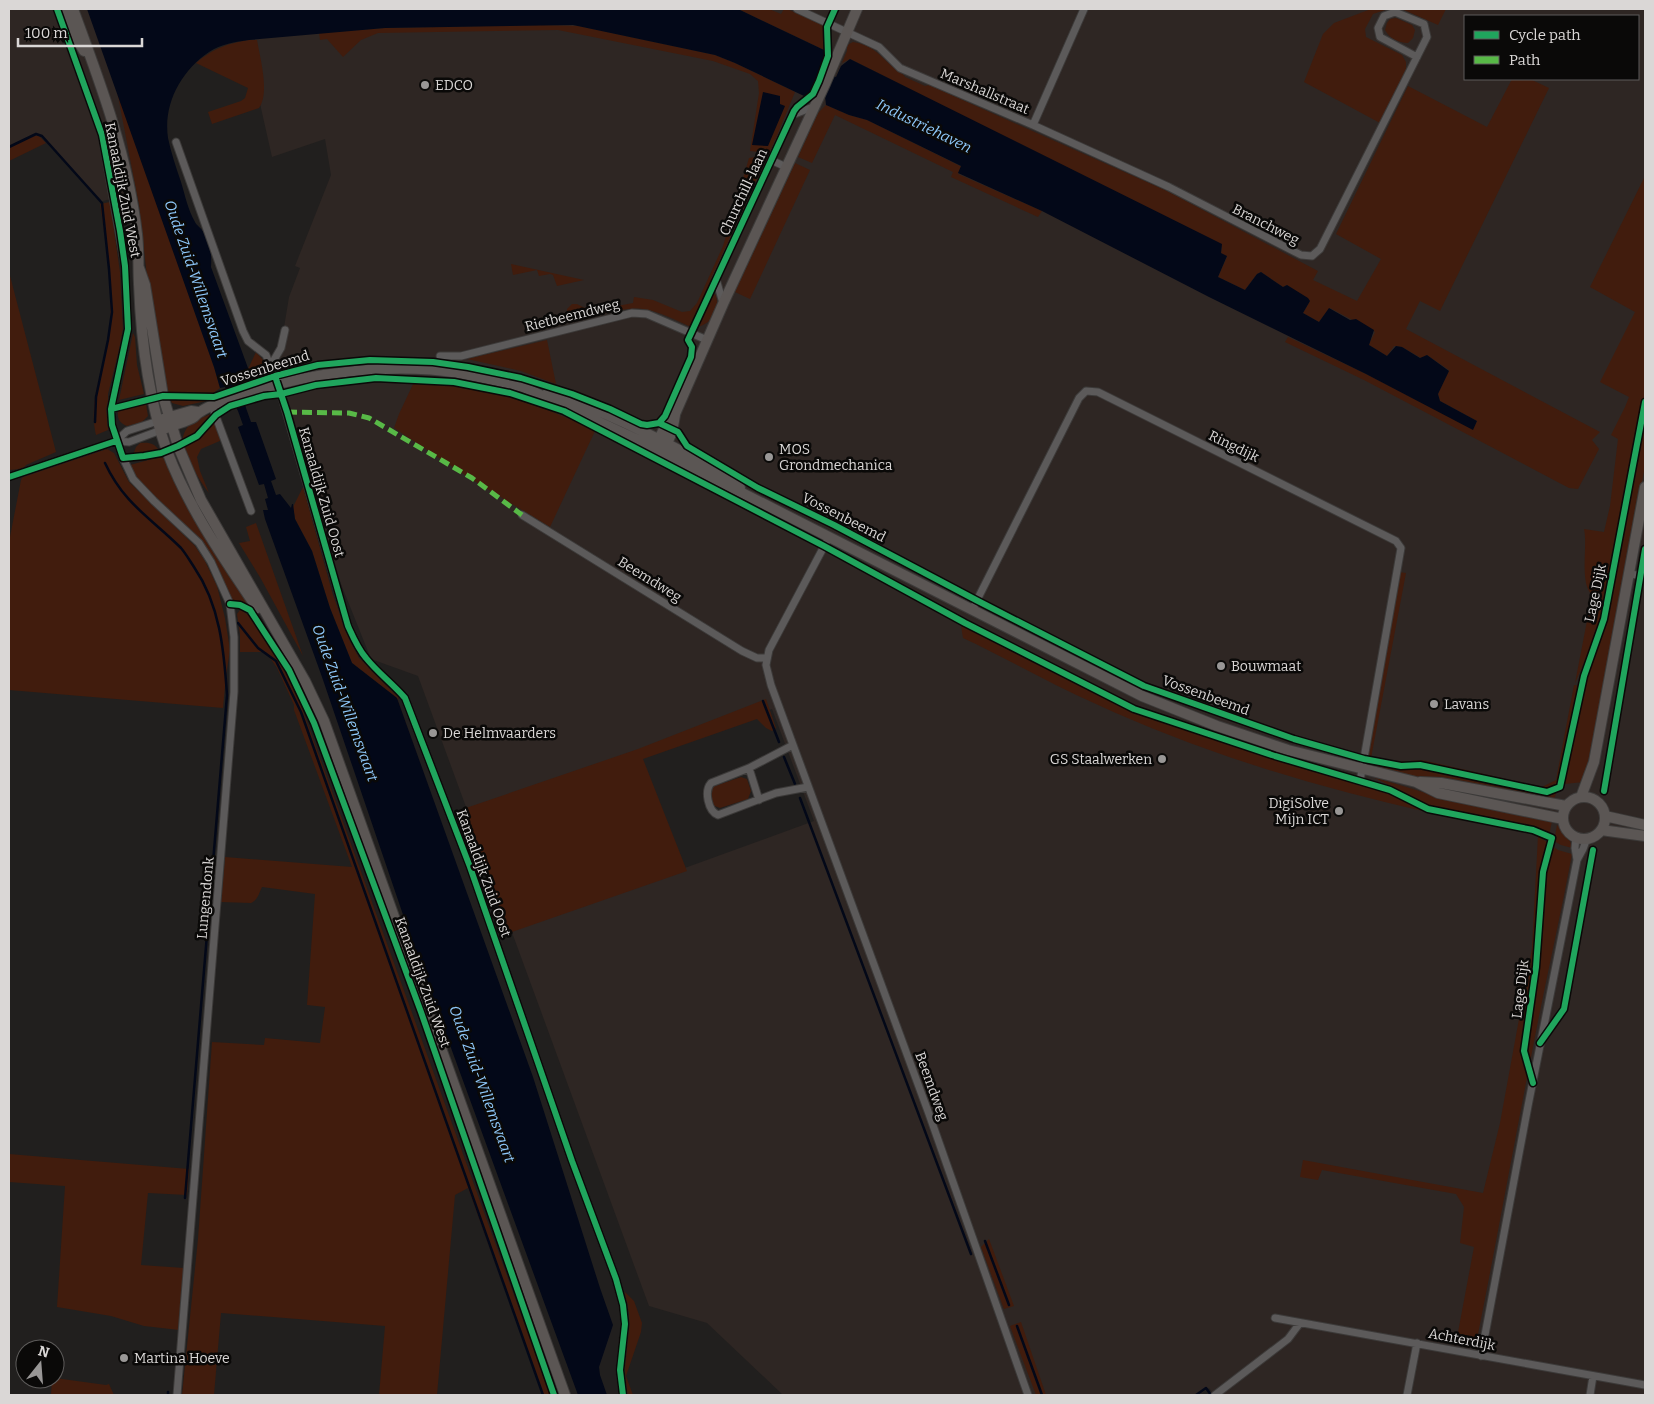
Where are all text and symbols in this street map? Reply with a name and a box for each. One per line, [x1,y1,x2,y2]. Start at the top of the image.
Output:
scale bar [18,15,141,47]
legend [1464,15,1639,80]
text: 100 m [25,24,68,42]
text: Cycle path [1509,26,1581,44]
text: Path [1509,51,1541,69]
street label: Marshallstraat [938,65,1032,118]
place label: EDCO [435,77,473,94]
marker: EDCO [419,79,431,91]
water label: Industriehaven [873,95,975,157]
street label: Kanaaldijk Zuid West [101,121,144,259]
street label: Churchill-laan [716,146,771,238]
water label: Oude Zuid-Willemsvaart [161,198,232,361]
street label: Branchweg [1230,200,1302,249]
street label: Rietbeemdweg [523,295,621,335]
street label: Vossenbeemd [219,347,311,390]
street label: Kanaaldijk Zuid Oost [295,425,348,559]
street label: Ringdijk [1206,427,1262,466]
place label: MOS Grondmechanica [779,441,893,474]
marker: MOS Grondmechanica [763,451,775,463]
street label: Vossenbeemd [799,489,888,546]
street label: Beemdweg [615,553,685,606]
street label: Lage Dijk [1581,562,1610,624]
water label: Oude Zuid-Willemsvaart [308,622,382,785]
place label: Bouwmaat [1231,658,1301,675]
marker: Bouwmaat [1215,660,1227,672]
street label: Vossenbeemd [1160,672,1252,719]
place label: Lavans [1444,696,1489,713]
marker: Lavans [1428,698,1440,710]
place label: De Helmvaarders [443,725,556,742]
marker: De Helmvaarders [427,727,439,739]
place label: GS Staalwerken [1050,751,1152,768]
marker: GS Staalwerken [1156,753,1168,765]
place label: DigiSolve Mijn ICT [1268,795,1329,828]
marker: DigiSolve Mijn ICT [1333,805,1345,817]
street label: Kanaaldijk Zuid Oost [453,807,515,939]
street label: Lungendonk [193,856,218,940]
street label: Kanaaldijk Zuid West [391,915,454,1050]
street label: Lage Dijk [1508,959,1533,1019]
water label: Oude Zuid-Willemsvaart [445,1003,519,1166]
street label: Beemdweg [911,1049,952,1123]
street label: Achterdijk [1427,1325,1497,1354]
north arrow [15,1339,65,1389]
text: N [36,1342,51,1362]
place label: Martina Hoeve [134,1350,230,1367]
marker: Martina Hoeve [118,1352,130,1364]

